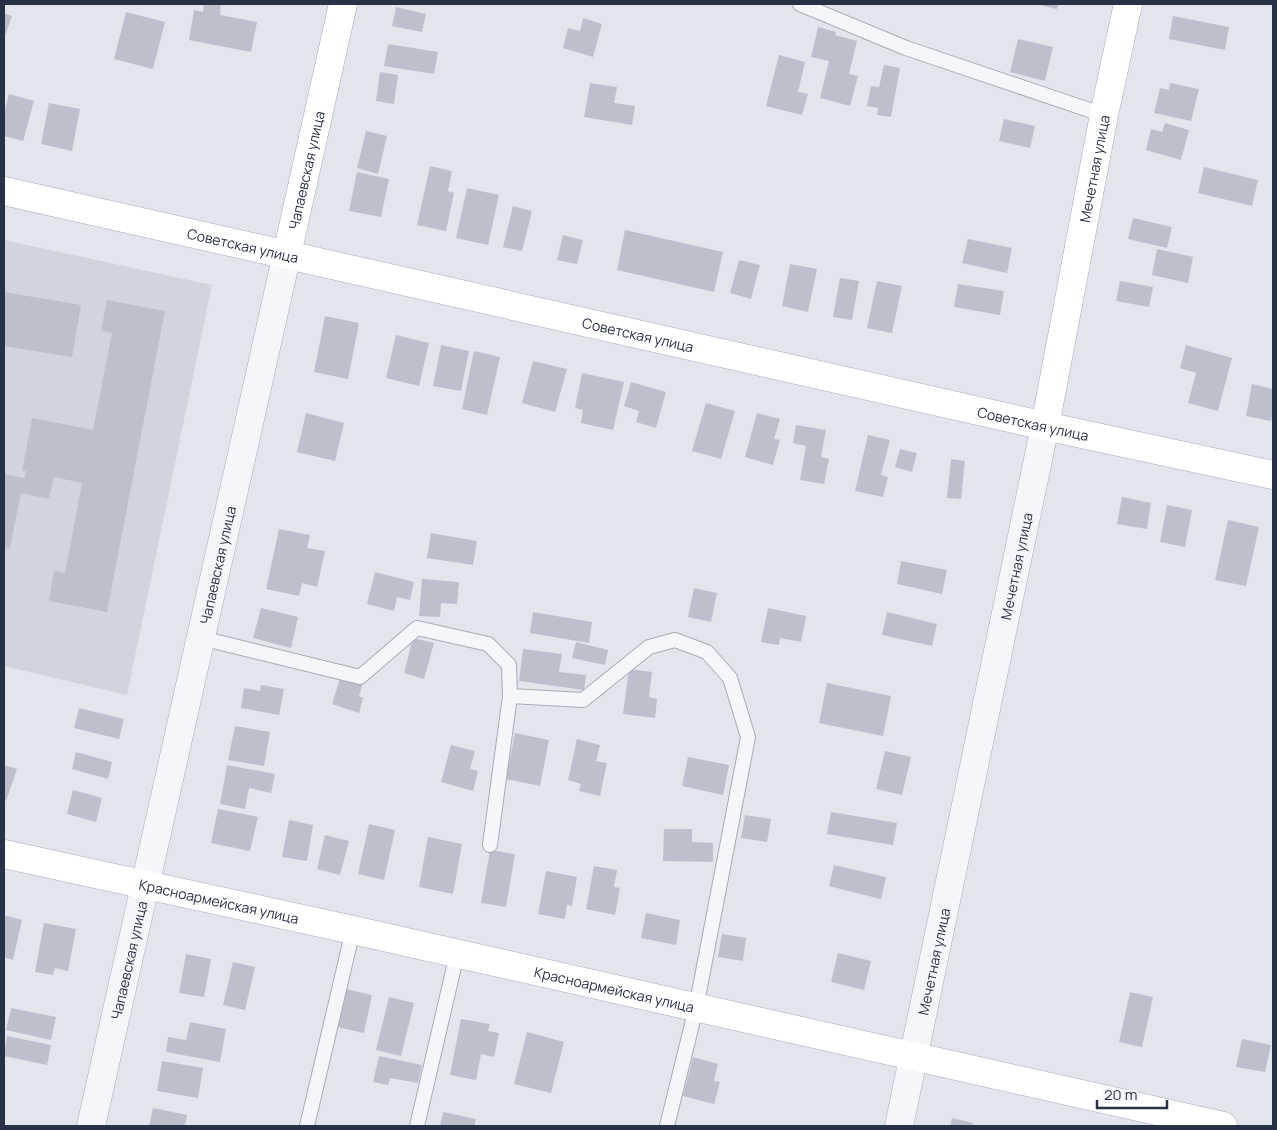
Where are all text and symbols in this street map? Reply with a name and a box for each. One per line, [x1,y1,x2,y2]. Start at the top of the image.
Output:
street label: Чапаевская улица [283,109,328,231]
street label: Мечетная улица [1074,113,1113,224]
street label: Советская улица [186,223,300,267]
street label: Советская улица [581,312,695,356]
street label: Советская улица [976,402,1091,445]
street label: Чапаевская улица [195,504,240,626]
street label: Мечетная улица [995,511,1036,621]
street label: Красноармейская улица [137,874,301,927]
street label: Чапаевская улица [106,899,151,1021]
street label: Мечетная улица [913,906,954,1017]
street label: Красноармейская улица [533,962,696,1016]
scale bar [1097,1078,1167,1110]
text: 20 m [1104,1084,1137,1105]

